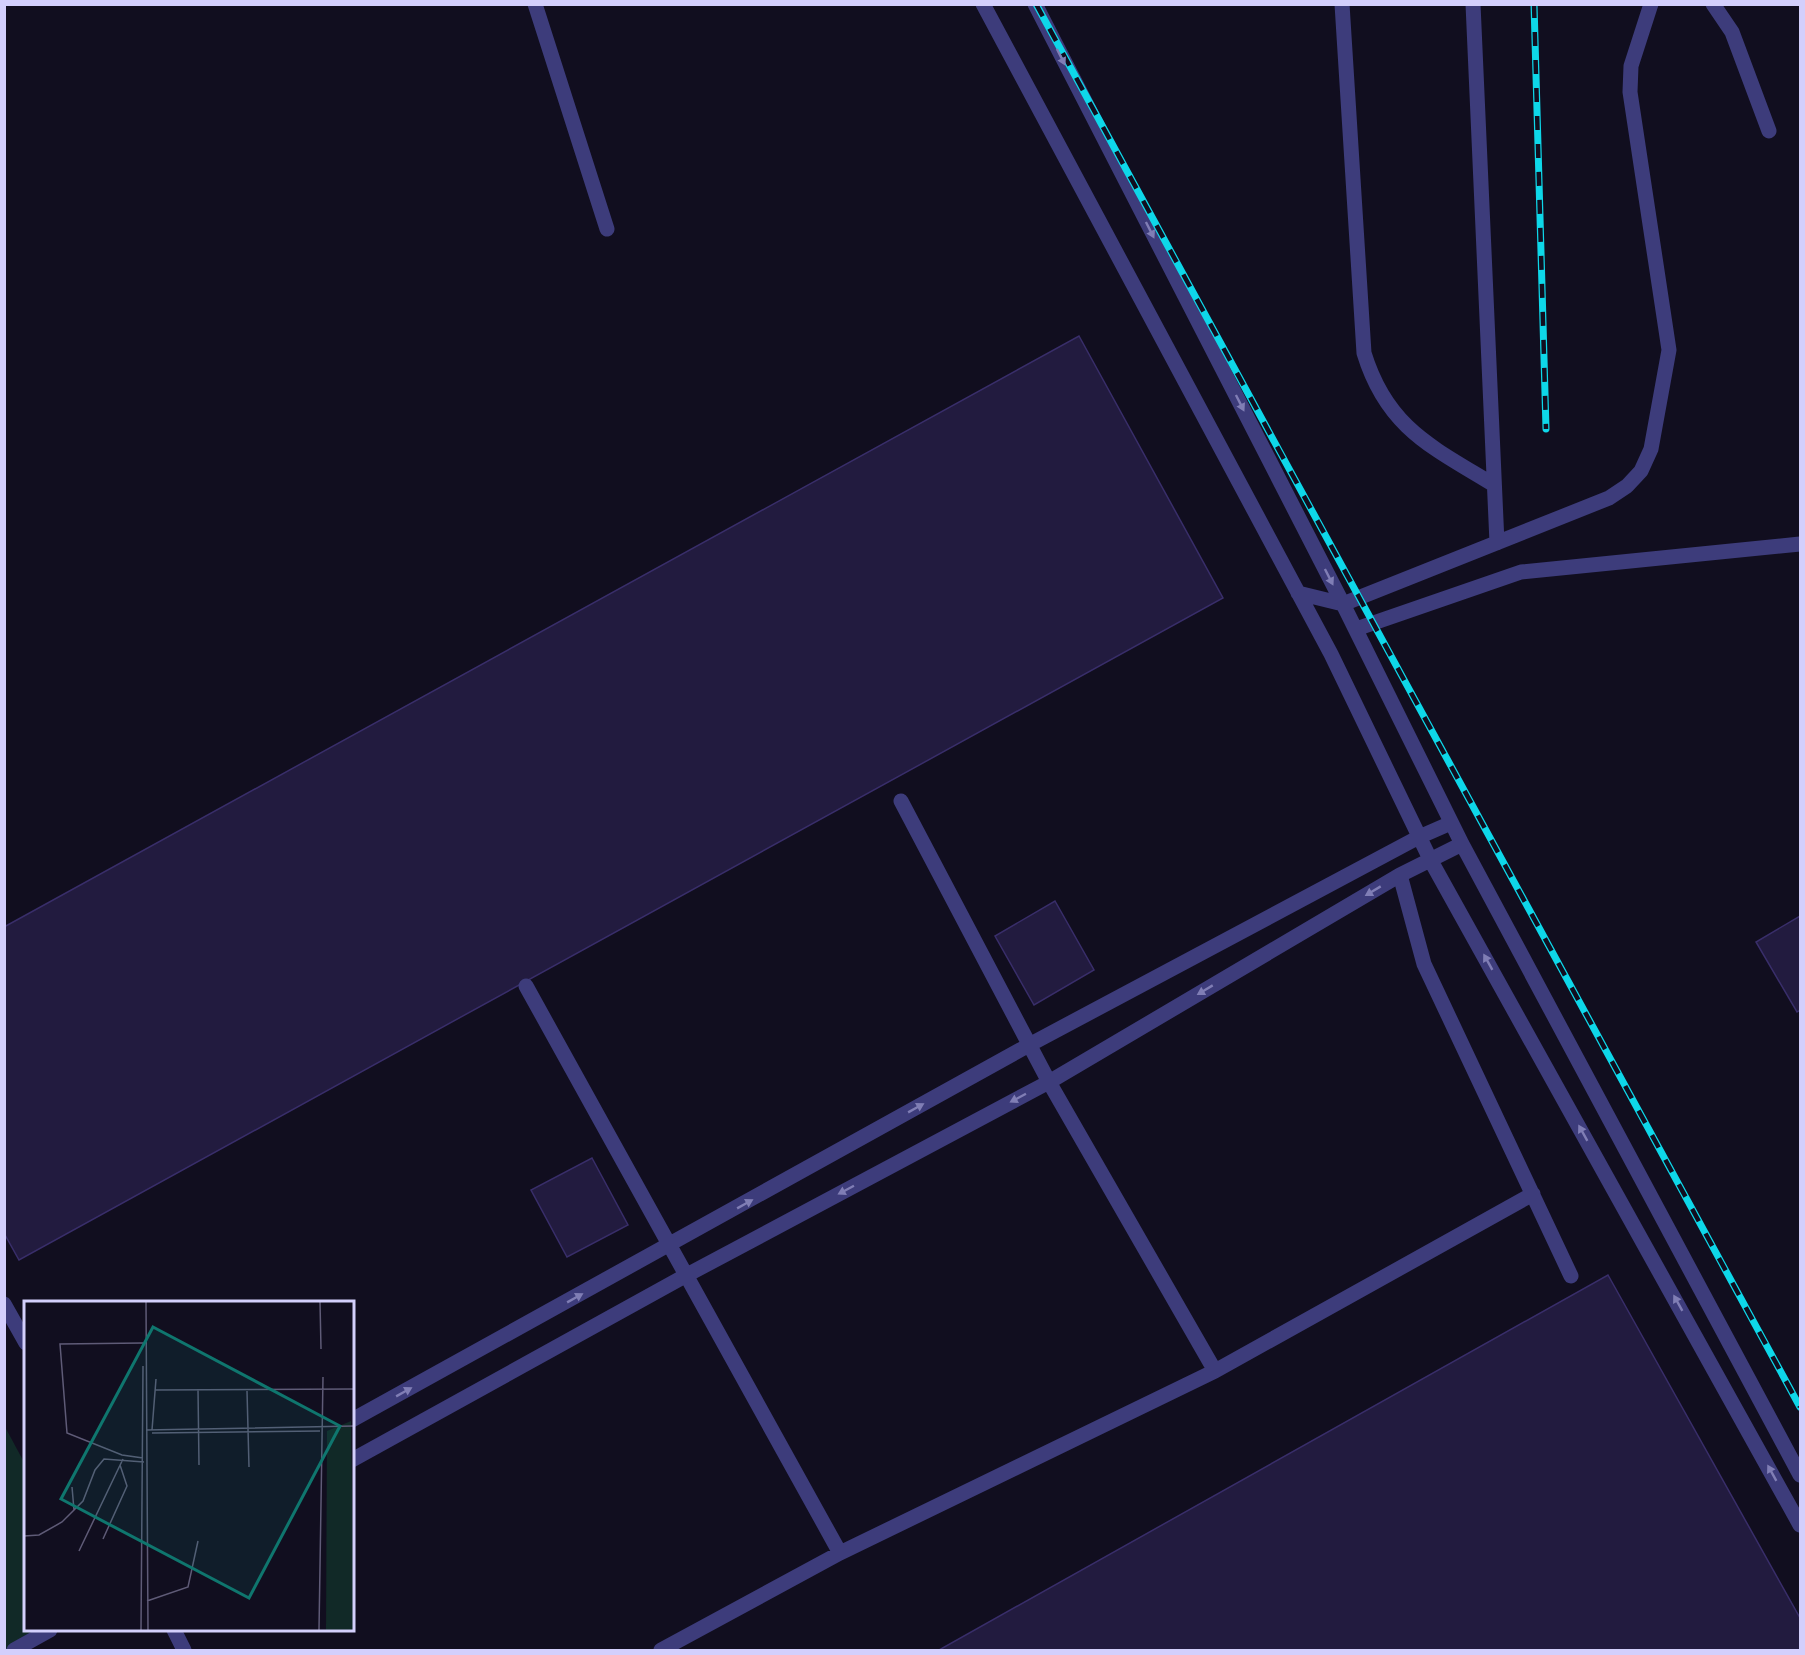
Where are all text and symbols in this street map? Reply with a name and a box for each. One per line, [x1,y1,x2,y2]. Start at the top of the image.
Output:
one-way arrow [1057,48,1066,65]
one-way arrow [1145,222,1155,239]
one-way arrow [1235,395,1244,412]
one-way arrow [1324,568,1334,585]
one-way arrow [1364,886,1381,896]
one-way arrow [1483,954,1493,971]
one-way arrow [1196,985,1213,995]
one-way arrow [1009,1093,1026,1103]
one-way arrow [907,1103,924,1113]
one-way arrow [1578,1124,1588,1141]
one-way arrow [837,1185,854,1195]
one-way arrow [737,1199,754,1209]
one-way arrow [567,1293,584,1303]
one-way arrow [1673,1294,1683,1311]
inset map [24,1301,354,1631]
one-way arrow [396,1387,413,1397]
one-way arrow [1768,1465,1778,1482]

